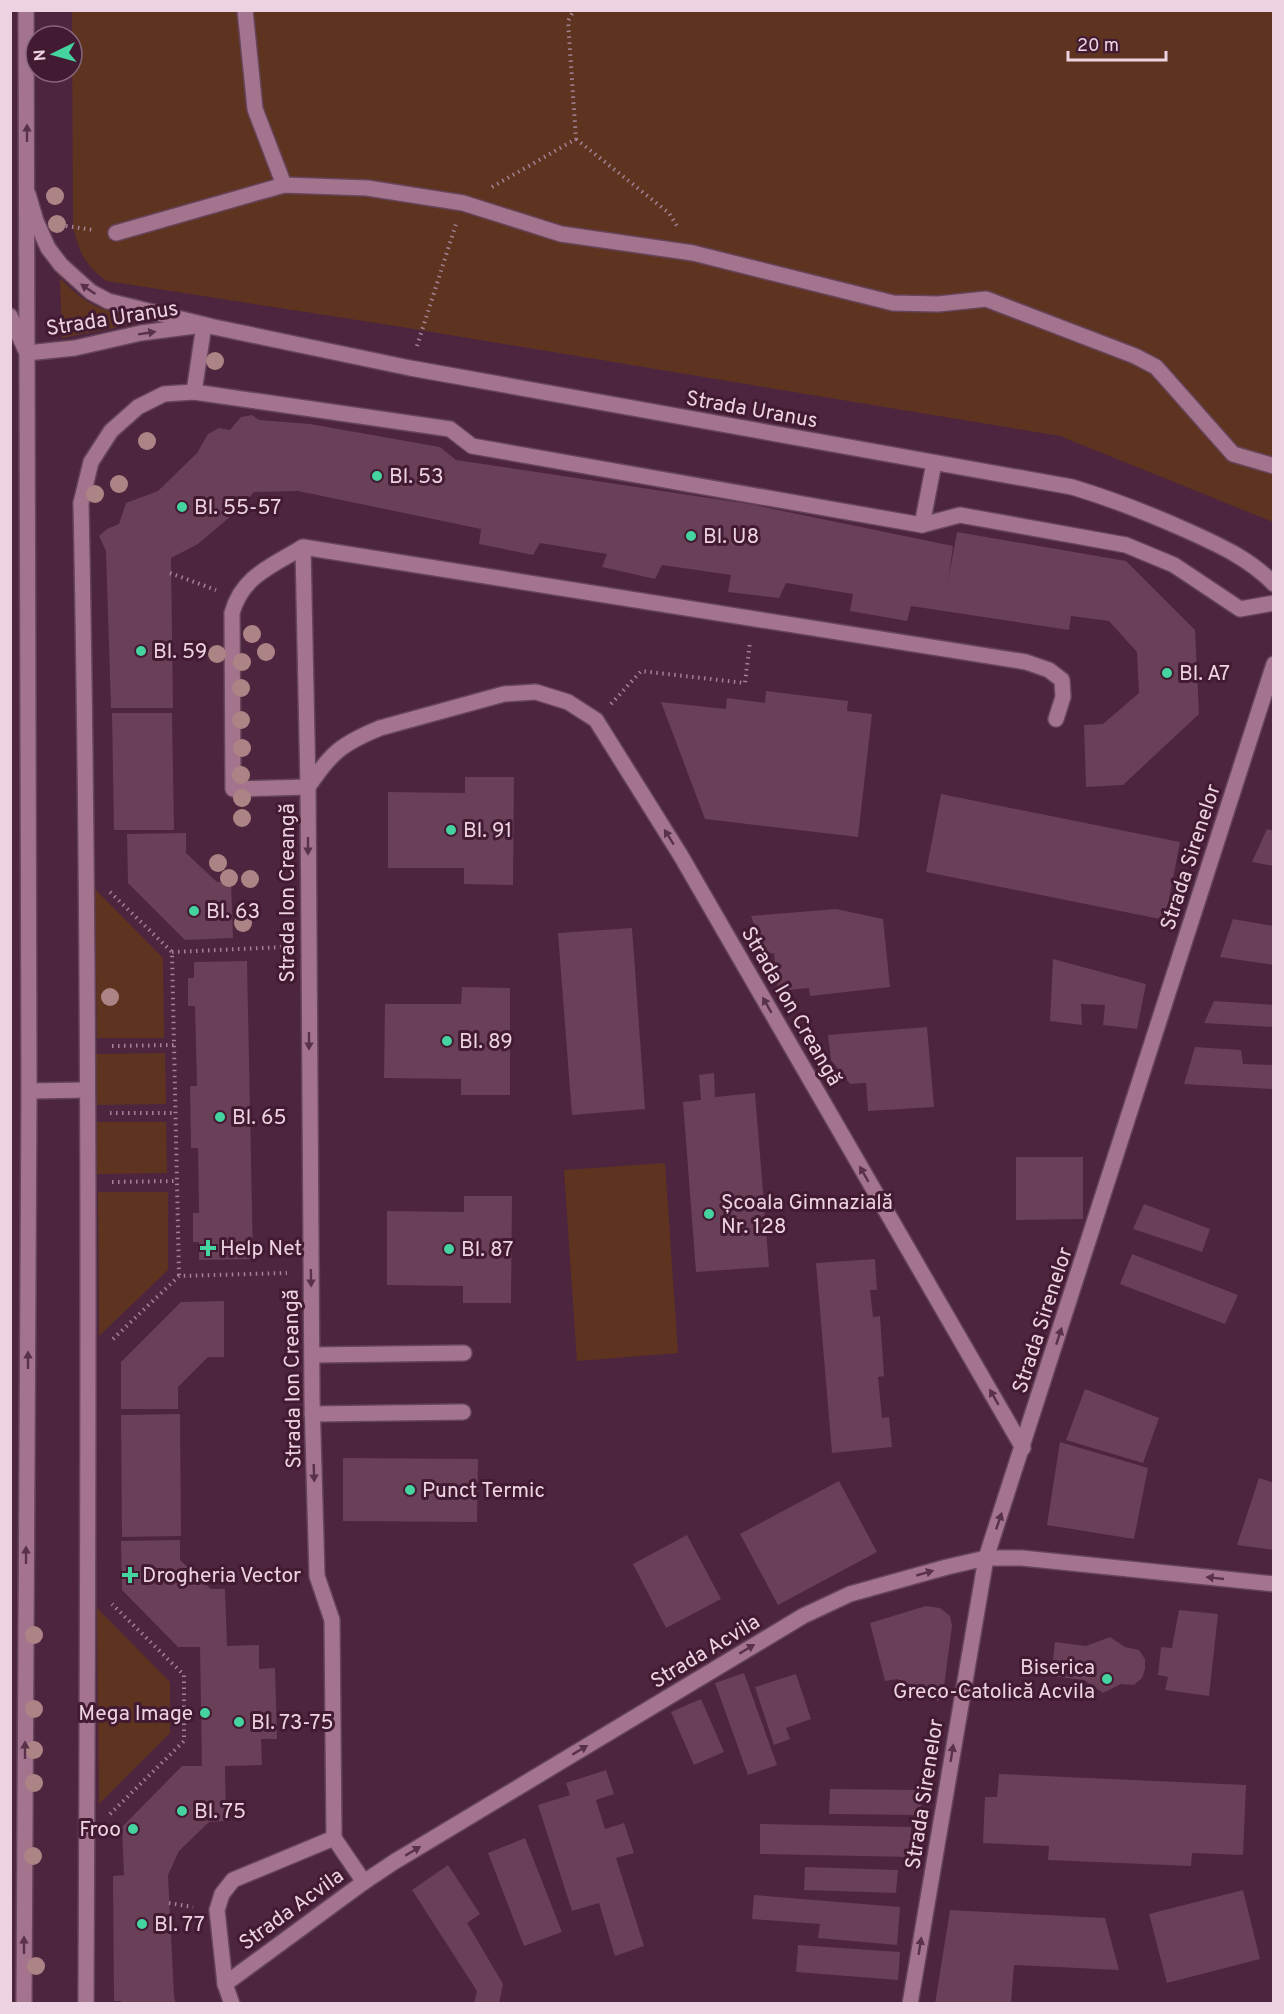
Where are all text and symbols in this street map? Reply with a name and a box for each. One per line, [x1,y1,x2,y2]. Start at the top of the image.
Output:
north arrow [24,24,84,84]
scale bar [1068,24,1166,62]
text: 20 m [1077,35,1119,58]
text: N [31,49,52,62]
one-way arrow [22,123,32,142]
one-way arrow [81,283,97,295]
street label: Strada Uranus [44,296,180,343]
one-way arrow [137,328,156,337]
street label: Strada Uranus [684,386,820,435]
place label: Bl. 53 [389,464,444,491]
marker: Bl. 53 [370,469,384,483]
place label: Bl. 55-57 [194,495,281,522]
marker: Bl. 55-57 [175,500,189,514]
place label: Bl. U8 [703,524,759,551]
marker: Bl. U8 [684,529,698,543]
place label: Bl. 59 [153,639,207,666]
marker: Bl. 59 [134,644,148,658]
place label: Bl. A7 [1179,661,1230,688]
marker: Bl. A7 [1160,666,1174,680]
street label: Strada Sirenelor [1155,781,1228,934]
street label: Strada Ion Creangă [275,803,302,983]
place label: Bl. 91 [463,818,512,845]
marker: Bl. 91 [444,823,458,837]
one-way arrow [663,829,674,845]
one-way arrow [303,836,313,855]
place label: Bl. 63 [206,899,260,926]
marker: Bl. 63 [187,904,201,918]
street label: Strada Ion Creangă [734,922,847,1091]
one-way arrow [762,996,772,1013]
place label: Bl. 89 [459,1029,513,1056]
one-way arrow [304,1031,314,1050]
marker: Bl. 89 [440,1034,454,1048]
place label: Bl. 65 [232,1105,287,1132]
marker: Bl. 65 [213,1110,227,1124]
one-way arrow [859,1166,870,1182]
place label: Școala Gimnazială Nr. 128 [721,1190,893,1241]
marker: Școala Gimnazială Nr. 128 [702,1207,716,1221]
place label: Help Net [220,1236,302,1263]
place label: Bl. 87 [461,1237,514,1264]
marker: Help Net [201,1241,215,1255]
marker: Bl. 87 [442,1242,456,1256]
street label: Strada Sirenelor [1007,1244,1080,1397]
one-way arrow [307,1268,316,1287]
street label: Strada Ion Creangă [278,1289,309,1469]
one-way arrow [1054,1327,1064,1345]
one-way arrow [23,1351,33,1370]
one-way arrow [988,1389,999,1405]
one-way arrow [309,1463,318,1482]
place label: Punct Termic [422,1478,545,1505]
marker: Punct Termic [403,1483,417,1497]
one-way arrow [994,1512,1004,1530]
one-way arrow [22,1546,31,1565]
place label: Drogheria Vector [142,1563,301,1590]
marker: Drogheria Vector [123,1568,137,1582]
one-way arrow [916,1568,934,1577]
one-way arrow [1206,1573,1225,1583]
street label: Strada Acvila [646,1609,765,1696]
one-way arrow [739,1644,755,1655]
place label: Biserica Greco-Catolică Acvila [893,1655,1095,1706]
marker: Biserica Greco-Catolică Acvila [1100,1672,1114,1686]
place label: Mega Image [78,1701,193,1728]
marker: Mega Image [198,1706,212,1720]
place label: Bl. 73-75 [251,1710,334,1737]
marker: Bl. 73-75 [232,1715,246,1729]
street label: Strada Sirenelor [900,1717,951,1871]
one-way arrow [20,1741,30,1760]
one-way arrow [948,1744,957,1763]
one-way arrow [572,1745,589,1755]
place label: Bl. 75 [194,1799,246,1826]
marker: Bl. 75 [175,1804,189,1818]
place label: Froo [79,1817,121,1844]
marker: Froo [126,1822,140,1836]
one-way arrow [405,1845,421,1856]
street label: Strada Acvila [234,1863,350,1957]
place label: Bl. 77 [154,1912,205,1939]
marker: Bl. 77 [135,1917,149,1931]
one-way arrow [19,1936,29,1955]
one-way arrow [916,1936,925,1955]

